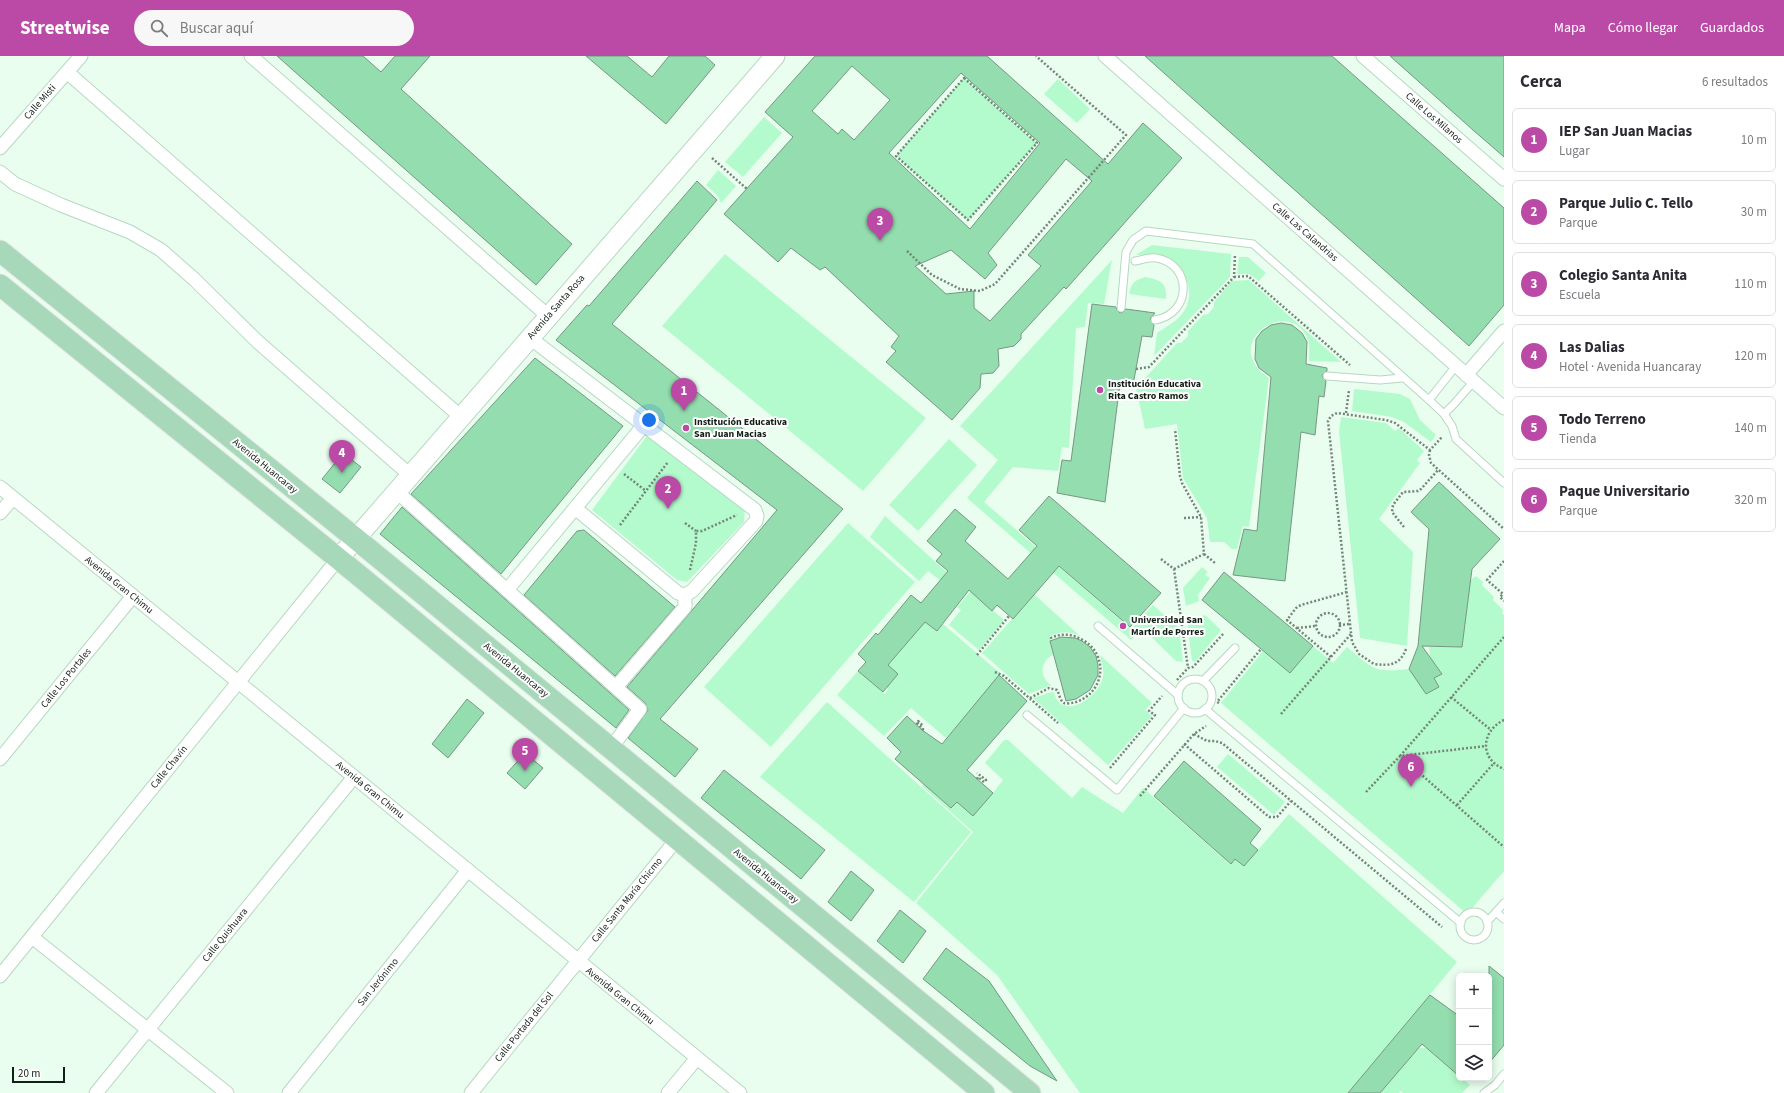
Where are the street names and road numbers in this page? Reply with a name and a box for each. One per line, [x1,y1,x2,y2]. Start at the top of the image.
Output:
street label: Calle Misti [21,81,59,123]
street label: Calle Los Milanos [1402,89,1466,147]
street label: Calle Las Calandrias [1269,199,1341,265]
street label: Avenida Santa Rosa [524,272,588,342]
street label: Avenida Huancaray [229,435,301,497]
street label: Avenida Gran Chimu [82,553,156,617]
street label: Avenida Huancaray [480,639,552,701]
street label: Calle Los Portales [37,645,95,711]
street label: Calle Chavín [147,743,191,791]
street label: Avenida Gran Chimu [333,758,407,822]
street label: Avenida Huancaray [730,845,802,907]
street label: Calle Santa María Chicmo [588,854,666,946]
street label: Calle Quishuara [199,905,251,965]
street label: San Jerónimo [354,955,402,1009]
street label: Avenida Gran Chimu [583,964,657,1028]
street label: Calle Portada del Sol [491,989,557,1065]

